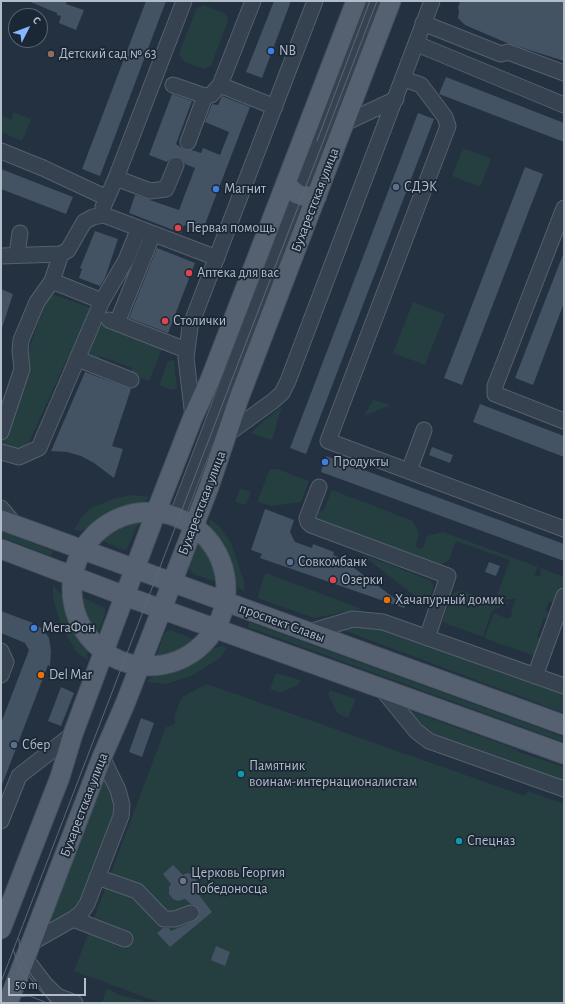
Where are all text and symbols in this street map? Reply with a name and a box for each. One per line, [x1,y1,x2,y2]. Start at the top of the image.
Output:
north arrow [8,8,48,48]
text: С [30,14,43,26]
place label: NB [279,43,296,59]
place label: Детский сад № 63 [59,46,157,62]
marker: NB [266,46,276,56]
marker: Детский сад № 63 [46,49,56,59]
street label: Бухарестская улица [287,145,343,255]
place label: СДЭК [404,179,437,195]
place label: Магнит [224,181,266,197]
marker: СДЭК [391,182,401,192]
marker: Магнит [211,184,221,194]
place label: Первая помощь [186,220,275,236]
marker: Первая помощь [173,223,183,233]
place label: Аптека для вас [197,265,279,281]
marker: Аптека для вас [184,268,194,278]
place label: Столички [173,313,226,329]
marker: Столички [160,316,170,326]
street label: Бухарестская улица [174,448,230,558]
place label: Продукты [333,454,389,470]
marker: Продукты [320,457,330,467]
place label: Совкомбанк [298,554,367,570]
marker: Совкомбанк [285,557,295,567]
place label: Озерки [341,572,383,588]
marker: Озерки [328,575,338,585]
place label: Хачапурный домик [395,592,504,608]
marker: Хачапурный домик [382,595,392,605]
street label: проспект Славы [237,600,327,646]
place label: МегаФон [42,620,95,636]
marker: МегаФон [29,623,39,633]
place label: Del Mar [49,667,92,683]
marker: Del Mar [36,670,46,680]
place label: Сбер [22,737,50,753]
marker: Сбер [9,740,19,750]
street label: Бухарестская улица [56,750,112,860]
place label: Памятник воинам-интернационалистам [249,758,417,790]
marker: Памятник воинам-интернационалистам [236,769,246,779]
place label: Спецназ [467,833,515,849]
marker: Спецназ [454,836,464,846]
place label: Церковь Георгия Победоносца [191,865,285,898]
marker: Церковь Георгия Победоносца [178,876,188,886]
scale bar [10,970,88,996]
text: 50 m [15,979,38,991]

